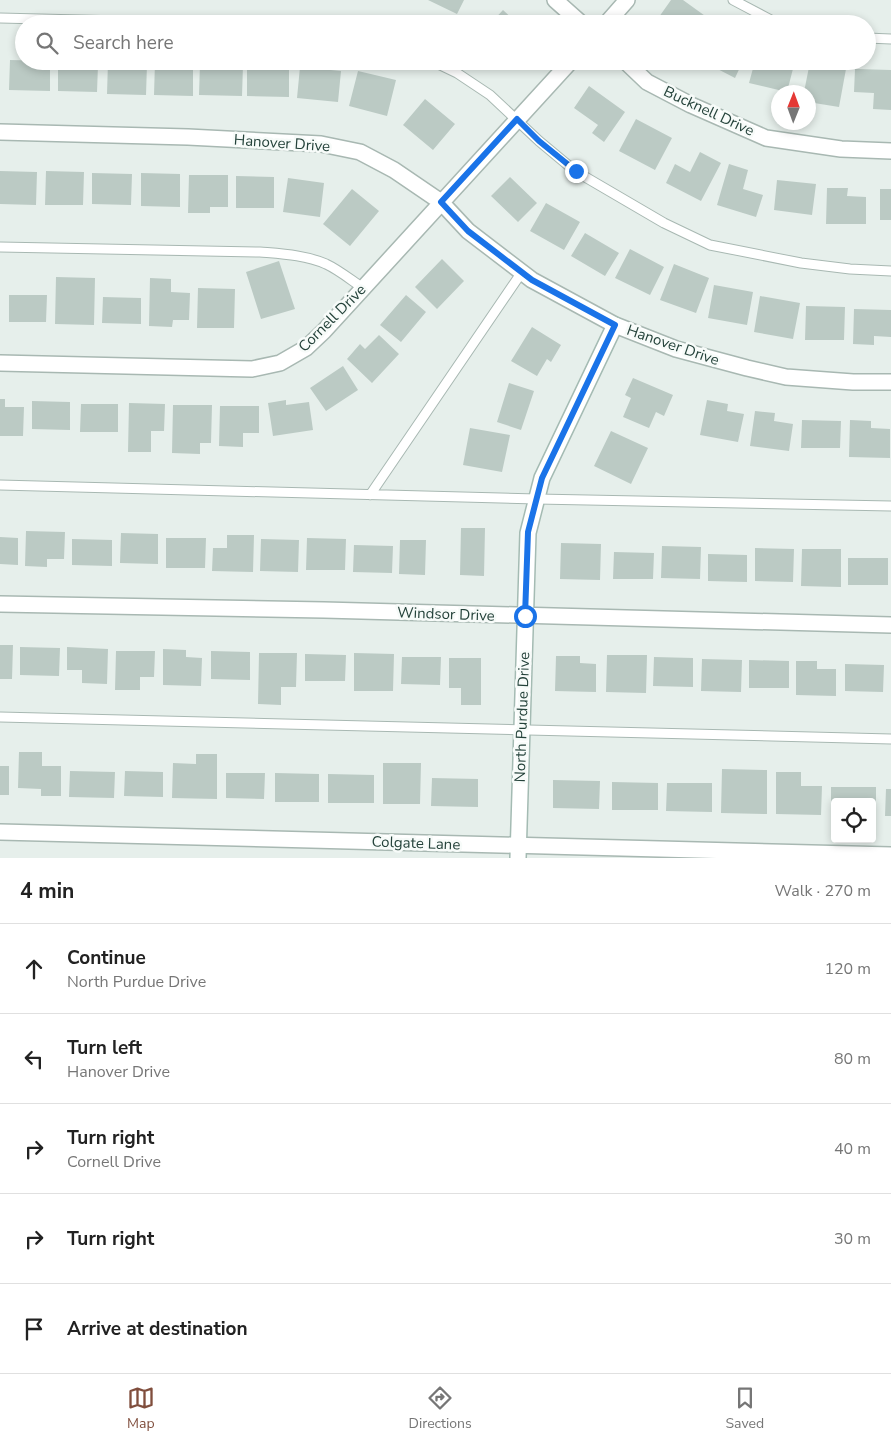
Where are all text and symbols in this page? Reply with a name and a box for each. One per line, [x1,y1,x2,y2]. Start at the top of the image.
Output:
search box [15,15,876,70]
icon: search [33,29,61,57]
text: Search here [73,30,174,56]
street label: Bucknell Drive [660,81,758,141]
north arrow [771,85,816,130]
street label: Hanover Drive [233,130,331,156]
route end [565,160,588,183]
street label: Cornell Drive [294,280,370,356]
street label: Hanover Drive [624,320,722,370]
street label: Windsor Drive [397,602,495,626]
route start [514,605,537,628]
street label: North Purdue Drive [510,651,534,783]
map controls [831,798,876,843]
button: locate [831,798,876,843]
street label: Colgate Lane [371,831,461,855]
text: 4 min [20,877,74,905]
text: Walk · 270 m [775,880,871,902]
text: Continue [67,945,146,971]
icon: ahead [20,955,48,983]
text: 120 m [824,958,871,980]
text: North Purdue Drive [67,971,206,993]
text: Turn left [67,1035,142,1061]
icon: left [20,1045,48,1073]
text: 80 m [834,1048,871,1070]
text: Hanover Drive [67,1061,170,1083]
text: Turn right [67,1125,154,1151]
icon: right [20,1135,48,1163]
text: 40 m [834,1138,871,1160]
text: Cornell Drive [67,1151,161,1173]
icon: right [20,1225,48,1253]
text: Turn right [67,1226,154,1252]
text: 30 m [834,1228,871,1250]
icon: arrive [20,1315,48,1343]
text: Arrive at destination [67,1316,248,1342]
tab: Map [127,1384,155,1433]
tab: Directions [409,1384,472,1433]
tab: Saved [725,1384,764,1433]

